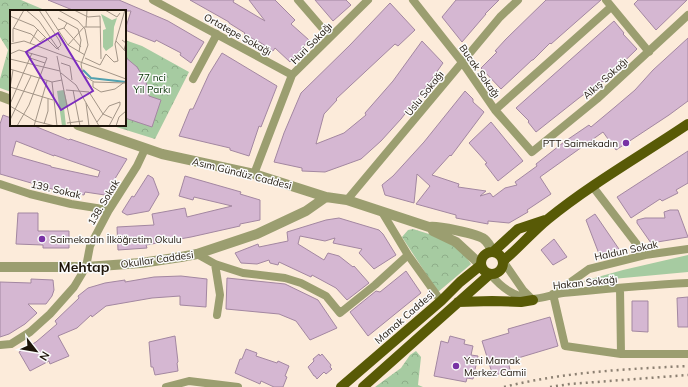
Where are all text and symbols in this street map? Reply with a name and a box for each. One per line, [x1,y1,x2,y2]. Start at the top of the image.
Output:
inset map [10,10,126,126]
street label: Ortatepe Sokağı [202,10,274,58]
street label: Huri Sokağı [288,20,335,67]
street label: Bucak Sokağı [456,42,503,101]
street label: Alkış Sokağı [580,55,631,102]
street label: Uslu Sokağı [402,68,447,119]
park label: 77 nci Yil Parkı [133,71,170,96]
place label: PTT Saimekadın [543,137,618,150]
marker: PTT Saimekadın [621,138,631,148]
street label: Asım Gündüz Caddesi [191,155,293,192]
street label: 138. Sokak [85,176,123,228]
street label: 139. Sokak [30,177,83,202]
place label: Saimekadın İlköğretim Okulu [50,233,182,246]
marker: Saimekadın İlköğretim Okulu [37,234,47,244]
street label: Haldun Sokak [593,237,660,264]
street label: Okullar Caddesi [120,248,194,271]
district label: Mehtap [59,258,110,276]
street label: Hakan Sokağı [552,273,618,292]
street label: Mamak Caddesi [372,288,437,347]
north arrow [16,331,56,371]
text: N [36,349,53,363]
place label: Yeni Mamak Merkez Camii [463,354,526,379]
marker: Yeni Mamak Merkez Camii [451,361,461,371]

